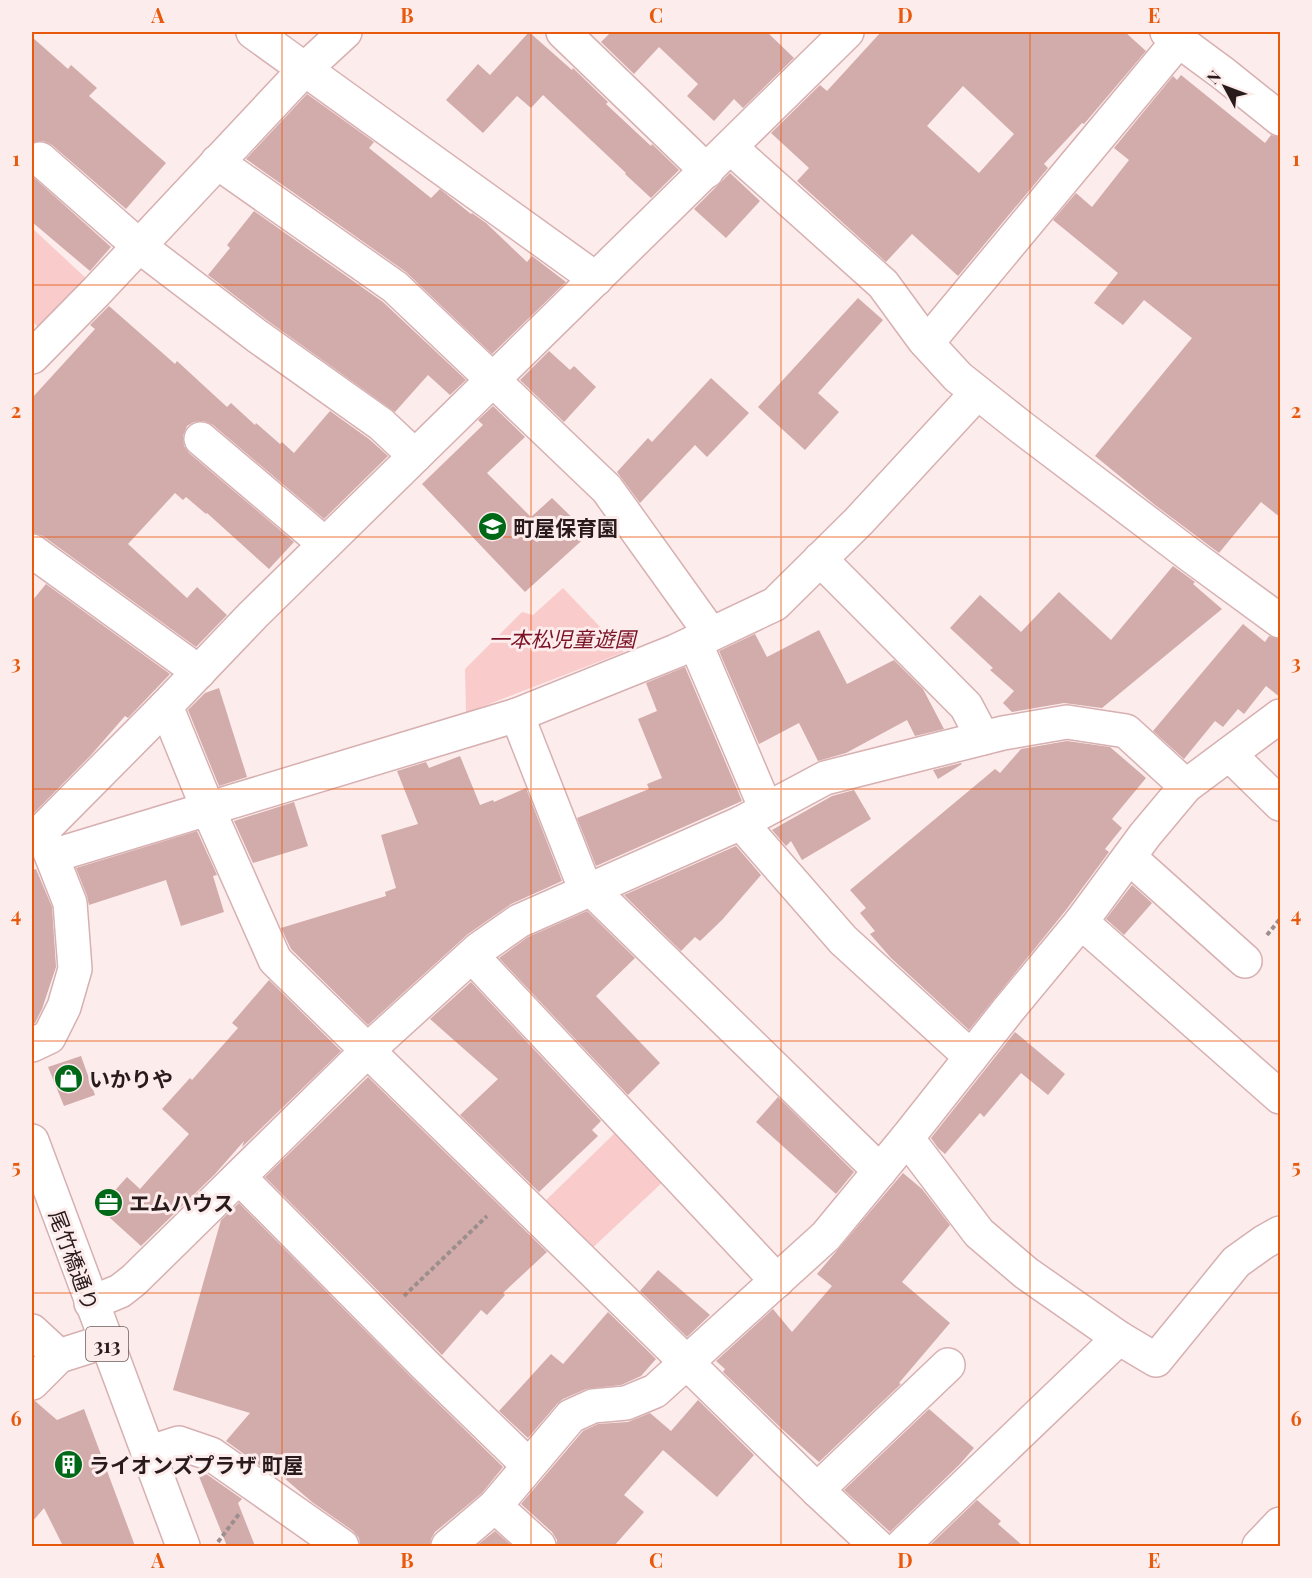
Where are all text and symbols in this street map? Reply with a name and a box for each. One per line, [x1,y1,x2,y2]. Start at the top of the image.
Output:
text: A [150,1,165,28]
text: B [400,1,414,28]
text: C [649,1,663,28]
text: D [897,1,913,28]
text: E [1148,1,1160,28]
north arrow [1195,57,1255,117]
text: N [1202,65,1225,88]
text: 1 [12,144,20,171]
text: 1 [1292,144,1300,171]
text: 2 [11,396,21,423]
text: 2 [1291,396,1301,423]
school or university icon: 町屋保育園 [476,511,508,543]
place label: 町屋保育園 [513,513,618,541]
park label: 一本松児童遊園 [489,624,638,652]
text: 3 [11,648,21,675]
text: 3 [1291,648,1301,675]
text: 4 [11,900,21,927]
text: 4 [1291,900,1301,927]
shop icon: いかりや [52,1062,84,1094]
place label: いかりや [89,1064,173,1092]
text: 5 [11,1152,21,1179]
text: 5 [1291,1152,1301,1179]
office icon: エムハウス [92,1186,124,1218]
place label: エムハウス [129,1188,234,1216]
street label: 尾竹橋通り [44,1206,106,1314]
road number: 313 [86,1327,128,1361]
text: 6 [10,1404,22,1431]
text: 6 [1290,1404,1302,1431]
building icon: ライオンズプラザ 町屋 [52,1448,84,1480]
place label: ライオンズプラザ 町屋 [89,1450,303,1478]
text: A [150,1546,165,1573]
text: B [400,1546,414,1573]
text: C [649,1546,663,1573]
text: D [897,1546,913,1573]
text: E [1148,1546,1160,1573]

